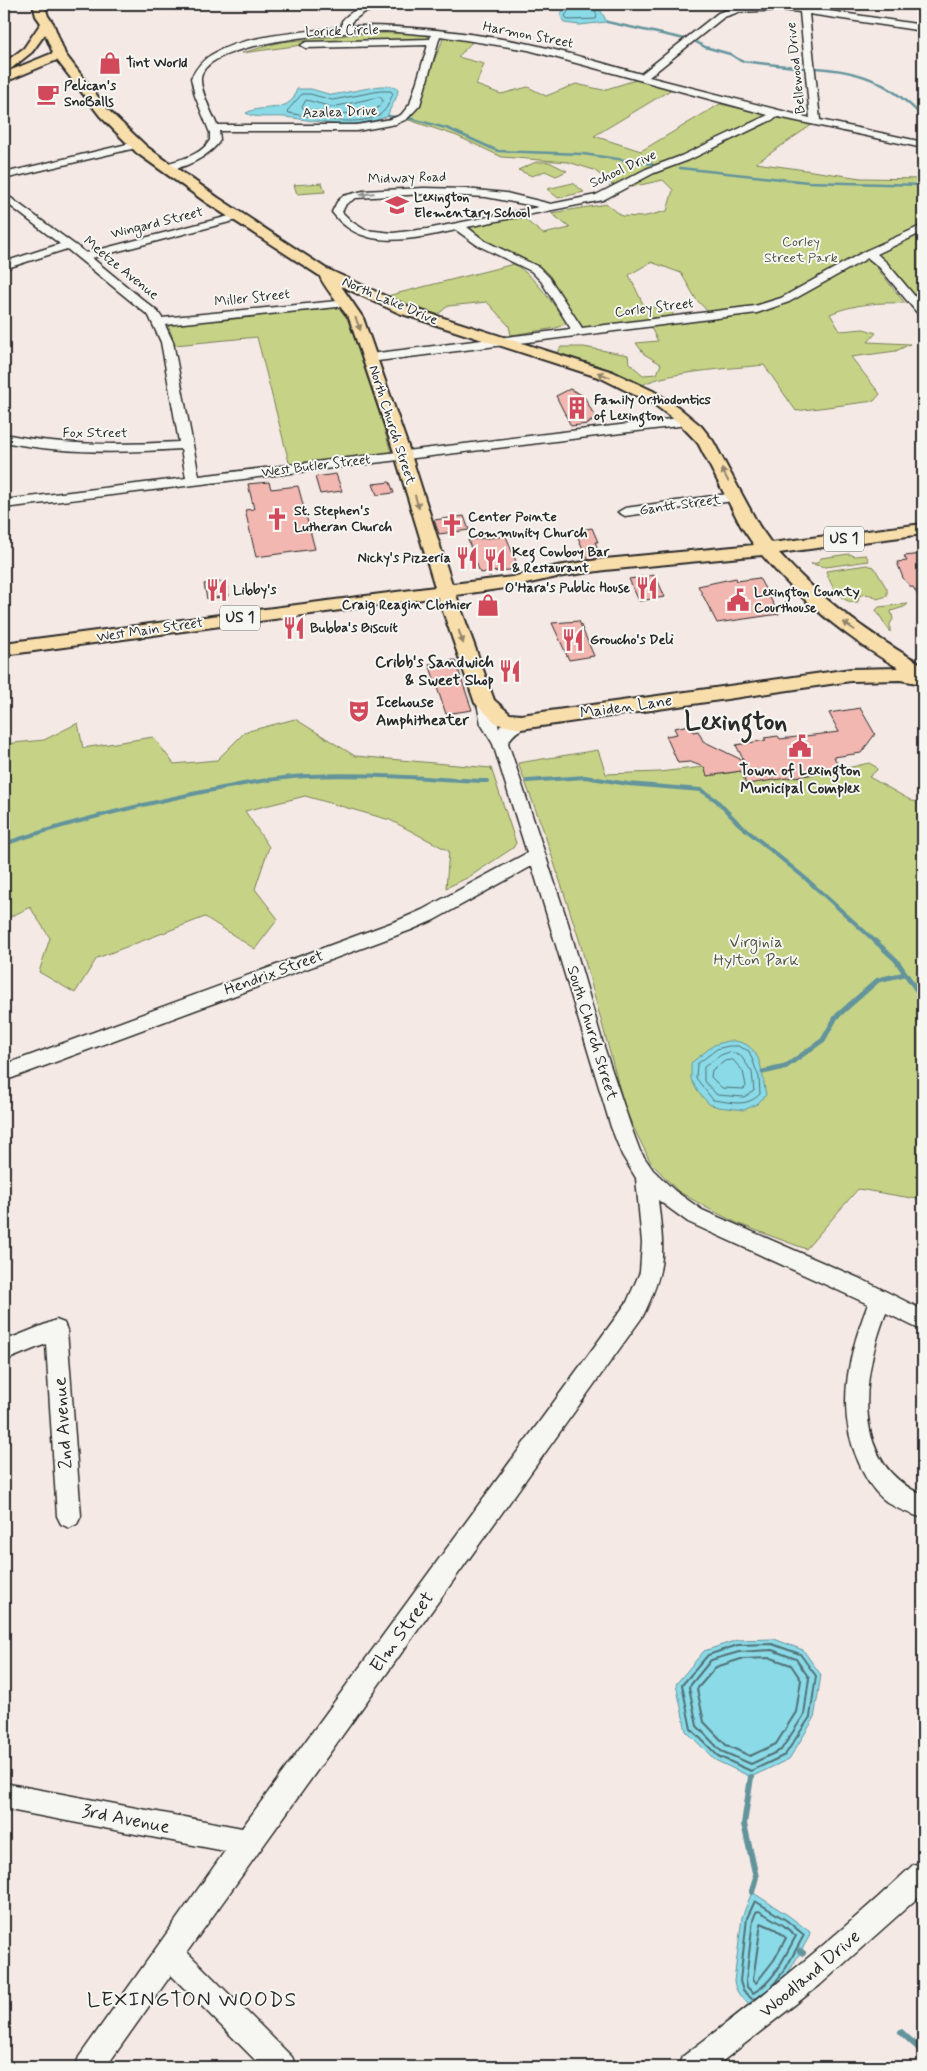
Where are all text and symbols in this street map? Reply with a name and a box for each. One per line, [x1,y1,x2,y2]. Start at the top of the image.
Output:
street label: Harmon Street [481,17,575,53]
street label: Lorick Circle [305,21,379,41]
street label: Bellewood Drive [782,21,810,115]
shop icon: Tint World [97,50,123,76]
place label: Tint World [126,54,187,72]
place label: Pelican's SnoBalls [64,77,117,111]
cafe icon: Pelican's SnoBalls [35,81,61,107]
street label: Azalea Drive [302,102,378,122]
street label: School Drive [587,146,659,192]
street label: Midway Road [367,168,447,188]
place label: Lexington Elementary School [414,188,530,222]
one-way arrow [359,190,375,198]
school or university icon: Lexington Elementary School [384,192,410,218]
street label: Wingard Street [109,203,206,244]
street label: Meetze Avenue [80,232,163,304]
park label: Corley Street Park [764,233,838,267]
street label: North Lake Drive [339,273,441,329]
street label: Miller Street [213,285,291,311]
street label: Corley Street [614,294,694,322]
one-way arrow [354,317,362,332]
street label: North Church Street [364,363,420,488]
one-way arrow [597,370,611,378]
place label: Family Orthodontics of Lexington [594,391,712,428]
building icon: Family Orthodontics of Lexington [564,395,590,421]
street label: Fox Street [62,424,128,442]
street label: West Butler Street [260,450,372,482]
one-way arrow [721,468,729,483]
street label: Gantt Street [638,490,723,520]
one-way arrow [414,495,422,510]
place label: St. Stephen's Lutheran Church [294,502,392,536]
church icon: St. Stephen's Lutheran Church [264,506,290,532]
place label: Center Pointe Community Church [468,508,588,542]
church icon: Center Pointe Community Church [439,512,465,538]
road number: US 1 [824,526,864,552]
place label: Keg Cowboy Bar & Restaurant [512,543,610,577]
restaurant icon: Nicky's Pizzeria [454,545,480,571]
restaurant icon: Keg Cowboy Bar & Restaurant [482,547,508,573]
place label: Nicky's Pizzeria [357,549,451,567]
restaurant icon: O'Hara's Public House [634,575,660,601]
restaurant icon: Libby's [204,577,230,603]
place label: O'Hara's Public House [505,579,630,597]
place label: Libby's [233,581,277,599]
place label: Lexington County Courthouse [754,583,860,617]
public building icon: Lexington County Courthouse [725,587,751,613]
shop icon: Craig Reagin Clothier [475,592,501,618]
place label: Craig Reagin Clothier [342,596,472,617]
road number: US 1 [220,606,260,630]
street label: West Main Street [95,614,205,646]
restaurant icon: Bubba's Biscuit [281,615,307,641]
place label: Bubba's Biscuit [310,619,399,637]
one-way arrow [842,621,856,631]
restaurant icon: Groucho's Deli [560,627,586,653]
one-way arrow [458,629,465,644]
place label: Groucho's Deli [590,631,674,649]
place label: Cribb's Sandwich & Sweet Shop [375,652,494,691]
restaurant icon: Cribb's Sandwich & Sweet Shop [497,658,523,684]
street label: Maiden Lane [579,690,673,724]
place label: Icehouse Amphitheater [376,692,469,731]
theatre icon: Icehouse Amphitheater [346,698,372,724]
district label: Lexington [685,706,787,743]
public building icon: Town of Lexington Municipal Complex [787,733,813,759]
place label: Town of Lexington Municipal Complex [739,760,861,799]
park label: Virginia Hylton Park [714,932,798,971]
street label: Hendrix Street [221,945,327,1001]
street label: South Church Street [562,963,623,1103]
street label: 2nd Avenue [47,1376,79,1470]
street label: Elm Street [364,1586,440,1678]
street label: 3rd Avenue [80,1798,172,1840]
street label: Woodland Drive [754,1924,866,2024]
district label: LEXINGTON WOODS [87,1986,297,2014]

